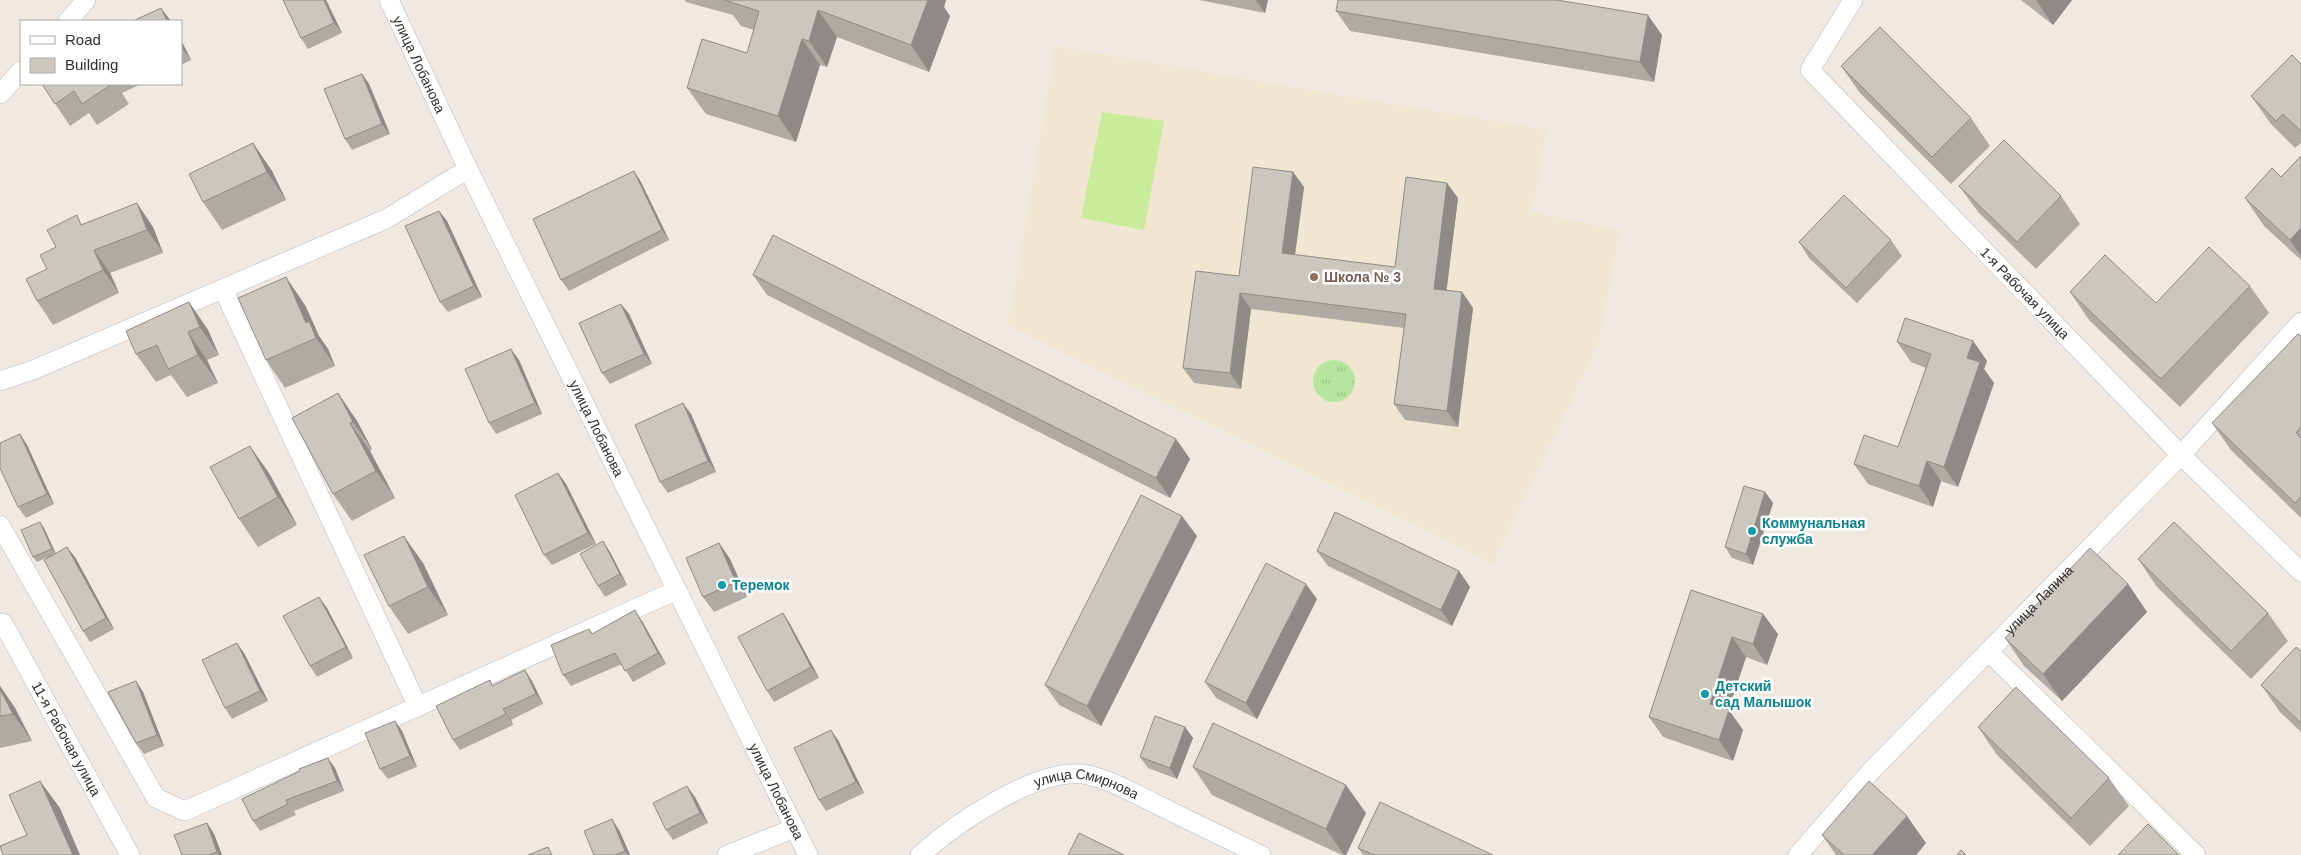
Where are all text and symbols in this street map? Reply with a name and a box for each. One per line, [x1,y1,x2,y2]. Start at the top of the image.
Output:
street label: улица Лобанова [389,13,449,116]
legend [20,20,182,85]
text: Road [65,31,101,48]
text: Building [65,56,118,73]
street label: 1-я Рабочая улица [1977,244,2073,342]
place label: Школа № 3 [1324,269,1401,285]
marker: Школа № 3 [1308,271,1320,283]
street label: улица Лобанова [566,378,627,479]
place label: Коммунальная служба [1762,515,1865,547]
marker: Коммунальная служба [1746,525,1758,537]
street label: улица Лапина [2002,562,2076,638]
place label: Теремок [732,577,791,593]
marker: Теремок [716,579,728,591]
place label: Детский сад Малышок [1715,678,1812,710]
street label: 11-я Рабочая улица [29,679,104,799]
marker: Детский сад Малышок [1699,688,1711,700]
street label: улица Лобанова [746,740,807,842]
street label: улица Смирнова [1032,766,1141,802]

